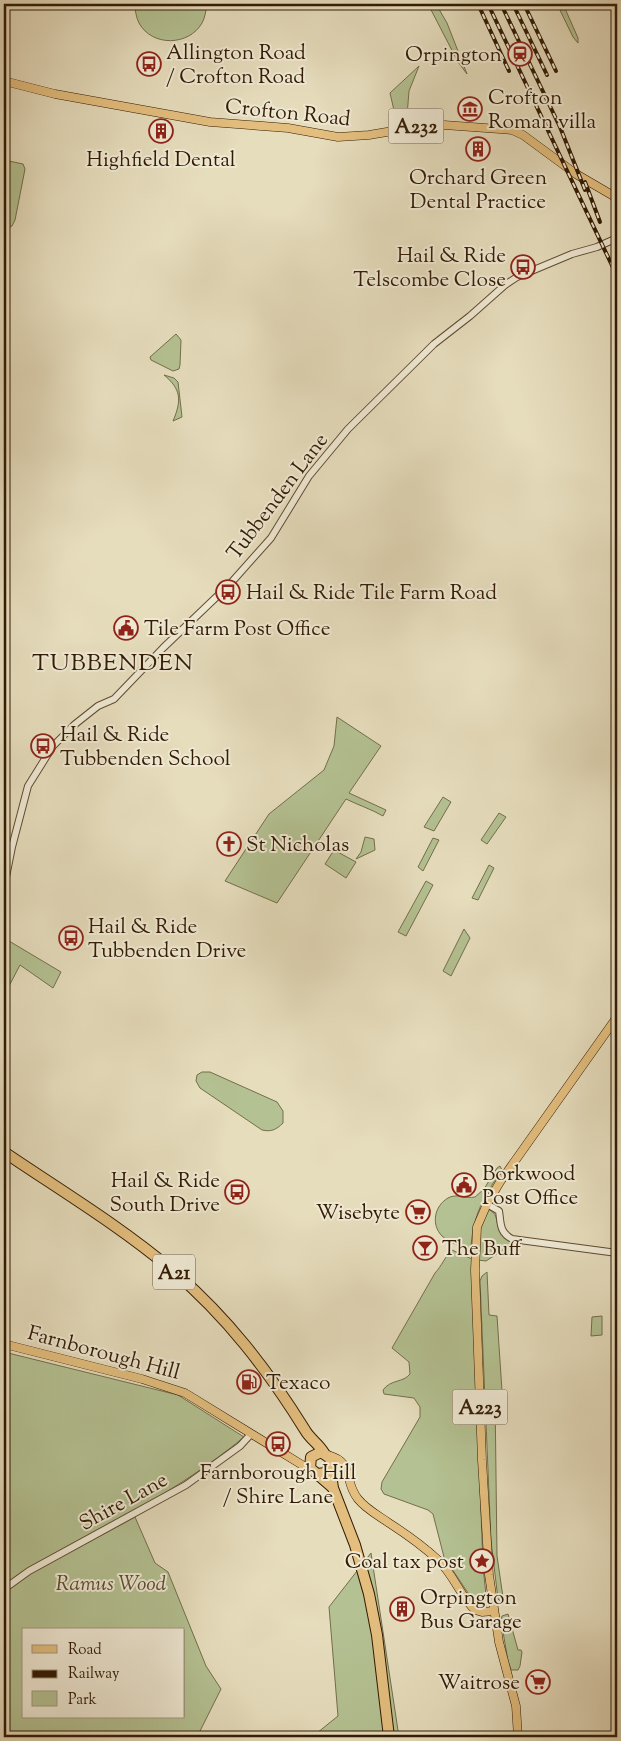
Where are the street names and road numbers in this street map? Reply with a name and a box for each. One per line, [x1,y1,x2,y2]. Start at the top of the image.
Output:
street label: Crofton Road [224,92,352,136]
road number: A232 [388,108,444,144]
street label: Tubbenden Lane [221,427,336,567]
road number: A21 [153,1254,195,1290]
street label: Farnborough Hill [24,1319,183,1389]
road number: A223 [452,1390,508,1424]
street label: Shire Lane [74,1466,174,1539]

